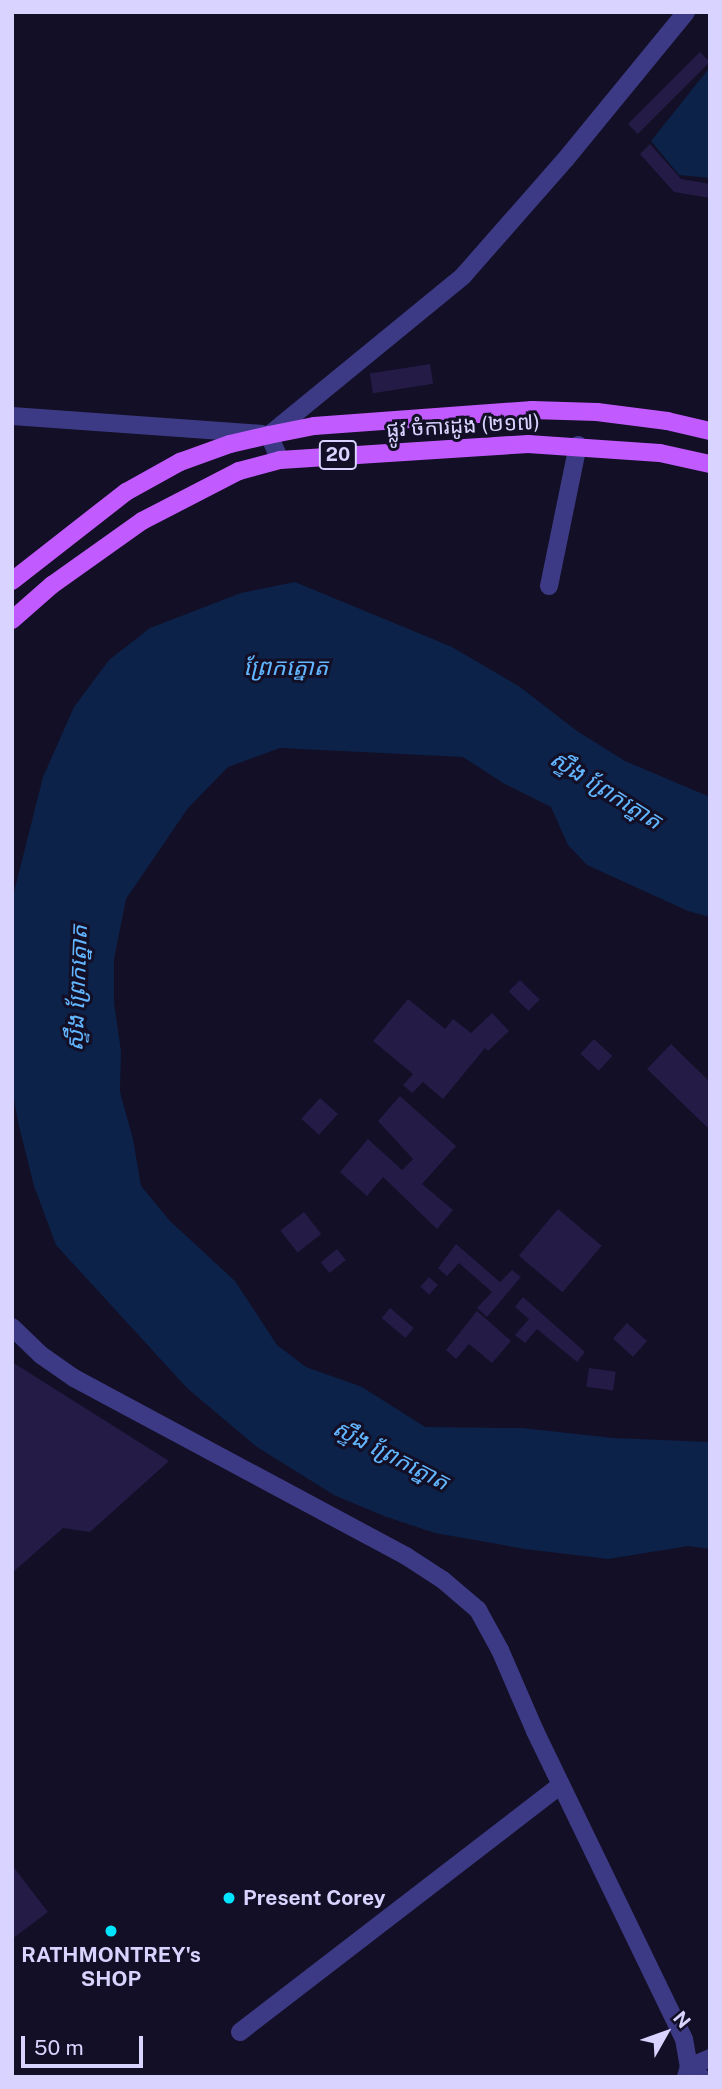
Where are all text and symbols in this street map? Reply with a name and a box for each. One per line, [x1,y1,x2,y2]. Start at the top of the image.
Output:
street label: ផ្លូវ ចំការដូង (២១៧) [386,409,540,443]
road number: 20 [319,440,357,470]
water label: ព្រែកត្នោត [244,653,328,681]
water label: ស្ទឹង ព្រែកត្នោត [545,745,667,835]
water label: ស្ទឹង ព្រែកត្នោត [61,924,93,1052]
water label: ស្ទឹង ព្រែកត្នោត [328,1414,454,1496]
place label: Present Corey [243,1885,386,1911]
marker: Present Corey [221,1890,237,1906]
marker: RATHMONTREY's SHOP [103,1923,119,1939]
place label: RATHMONTREY's SHOP [21,1942,201,1992]
north arrow [631,1998,701,2068]
text: N [669,2007,695,2032]
scale bar [24,2022,147,2066]
text: 50 m [34,2035,84,2060]

